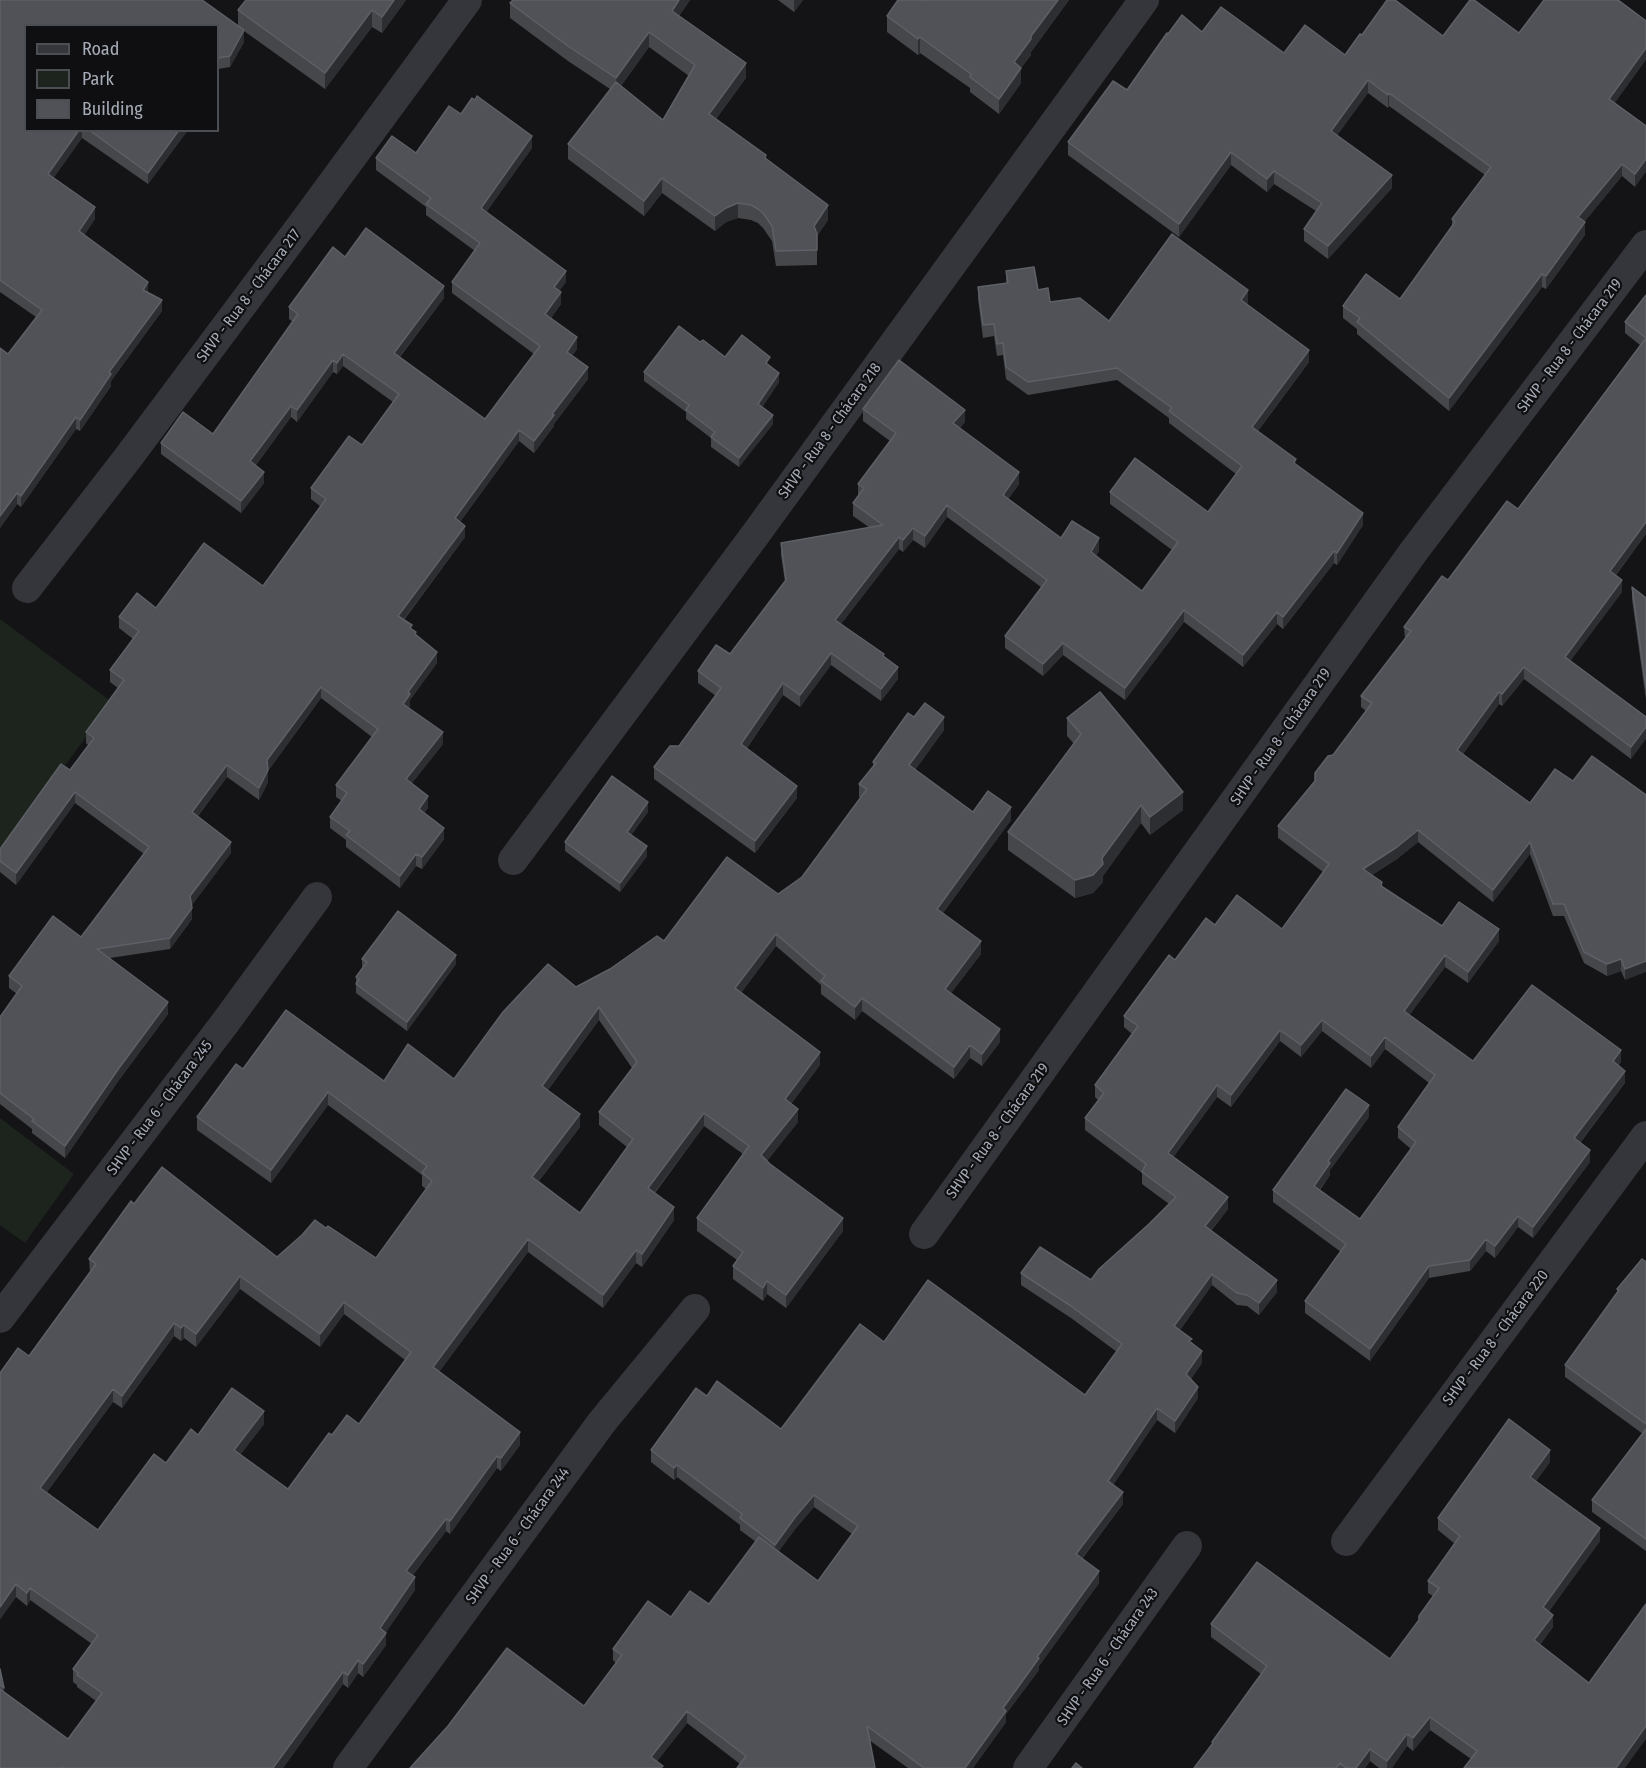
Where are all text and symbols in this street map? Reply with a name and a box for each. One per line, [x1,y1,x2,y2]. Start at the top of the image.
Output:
legend [24,24,219,132]
text: Road [82,38,119,60]
text: Park [82,68,114,90]
text: Building [82,98,143,120]
street label: SHVP - Rua 8 - Chácara 217 [193,226,305,366]
street label: SHVP - Rua 8 - Chácara 219 [1514,275,1626,417]
street label: SHVP - Rua 8 - Chácara 218 [775,360,885,502]
street label: SHVP - Rua 8 - Chácara 219 [1227,665,1335,809]
street label: SHVP - Rua 6 - Chácara 245 [104,1037,216,1179]
street label: SHVP - Rua 8 - Chácara 219 [943,1060,1053,1202]
street label: SHVP - Rua 8 - Chácara 220 [1439,1267,1553,1409]
street label: SHVP - Rua 6 - Chácara 244 [462,1464,574,1608]
street label: SHVP - Rua 6 - Chácara 243 [1054,1585,1162,1729]

